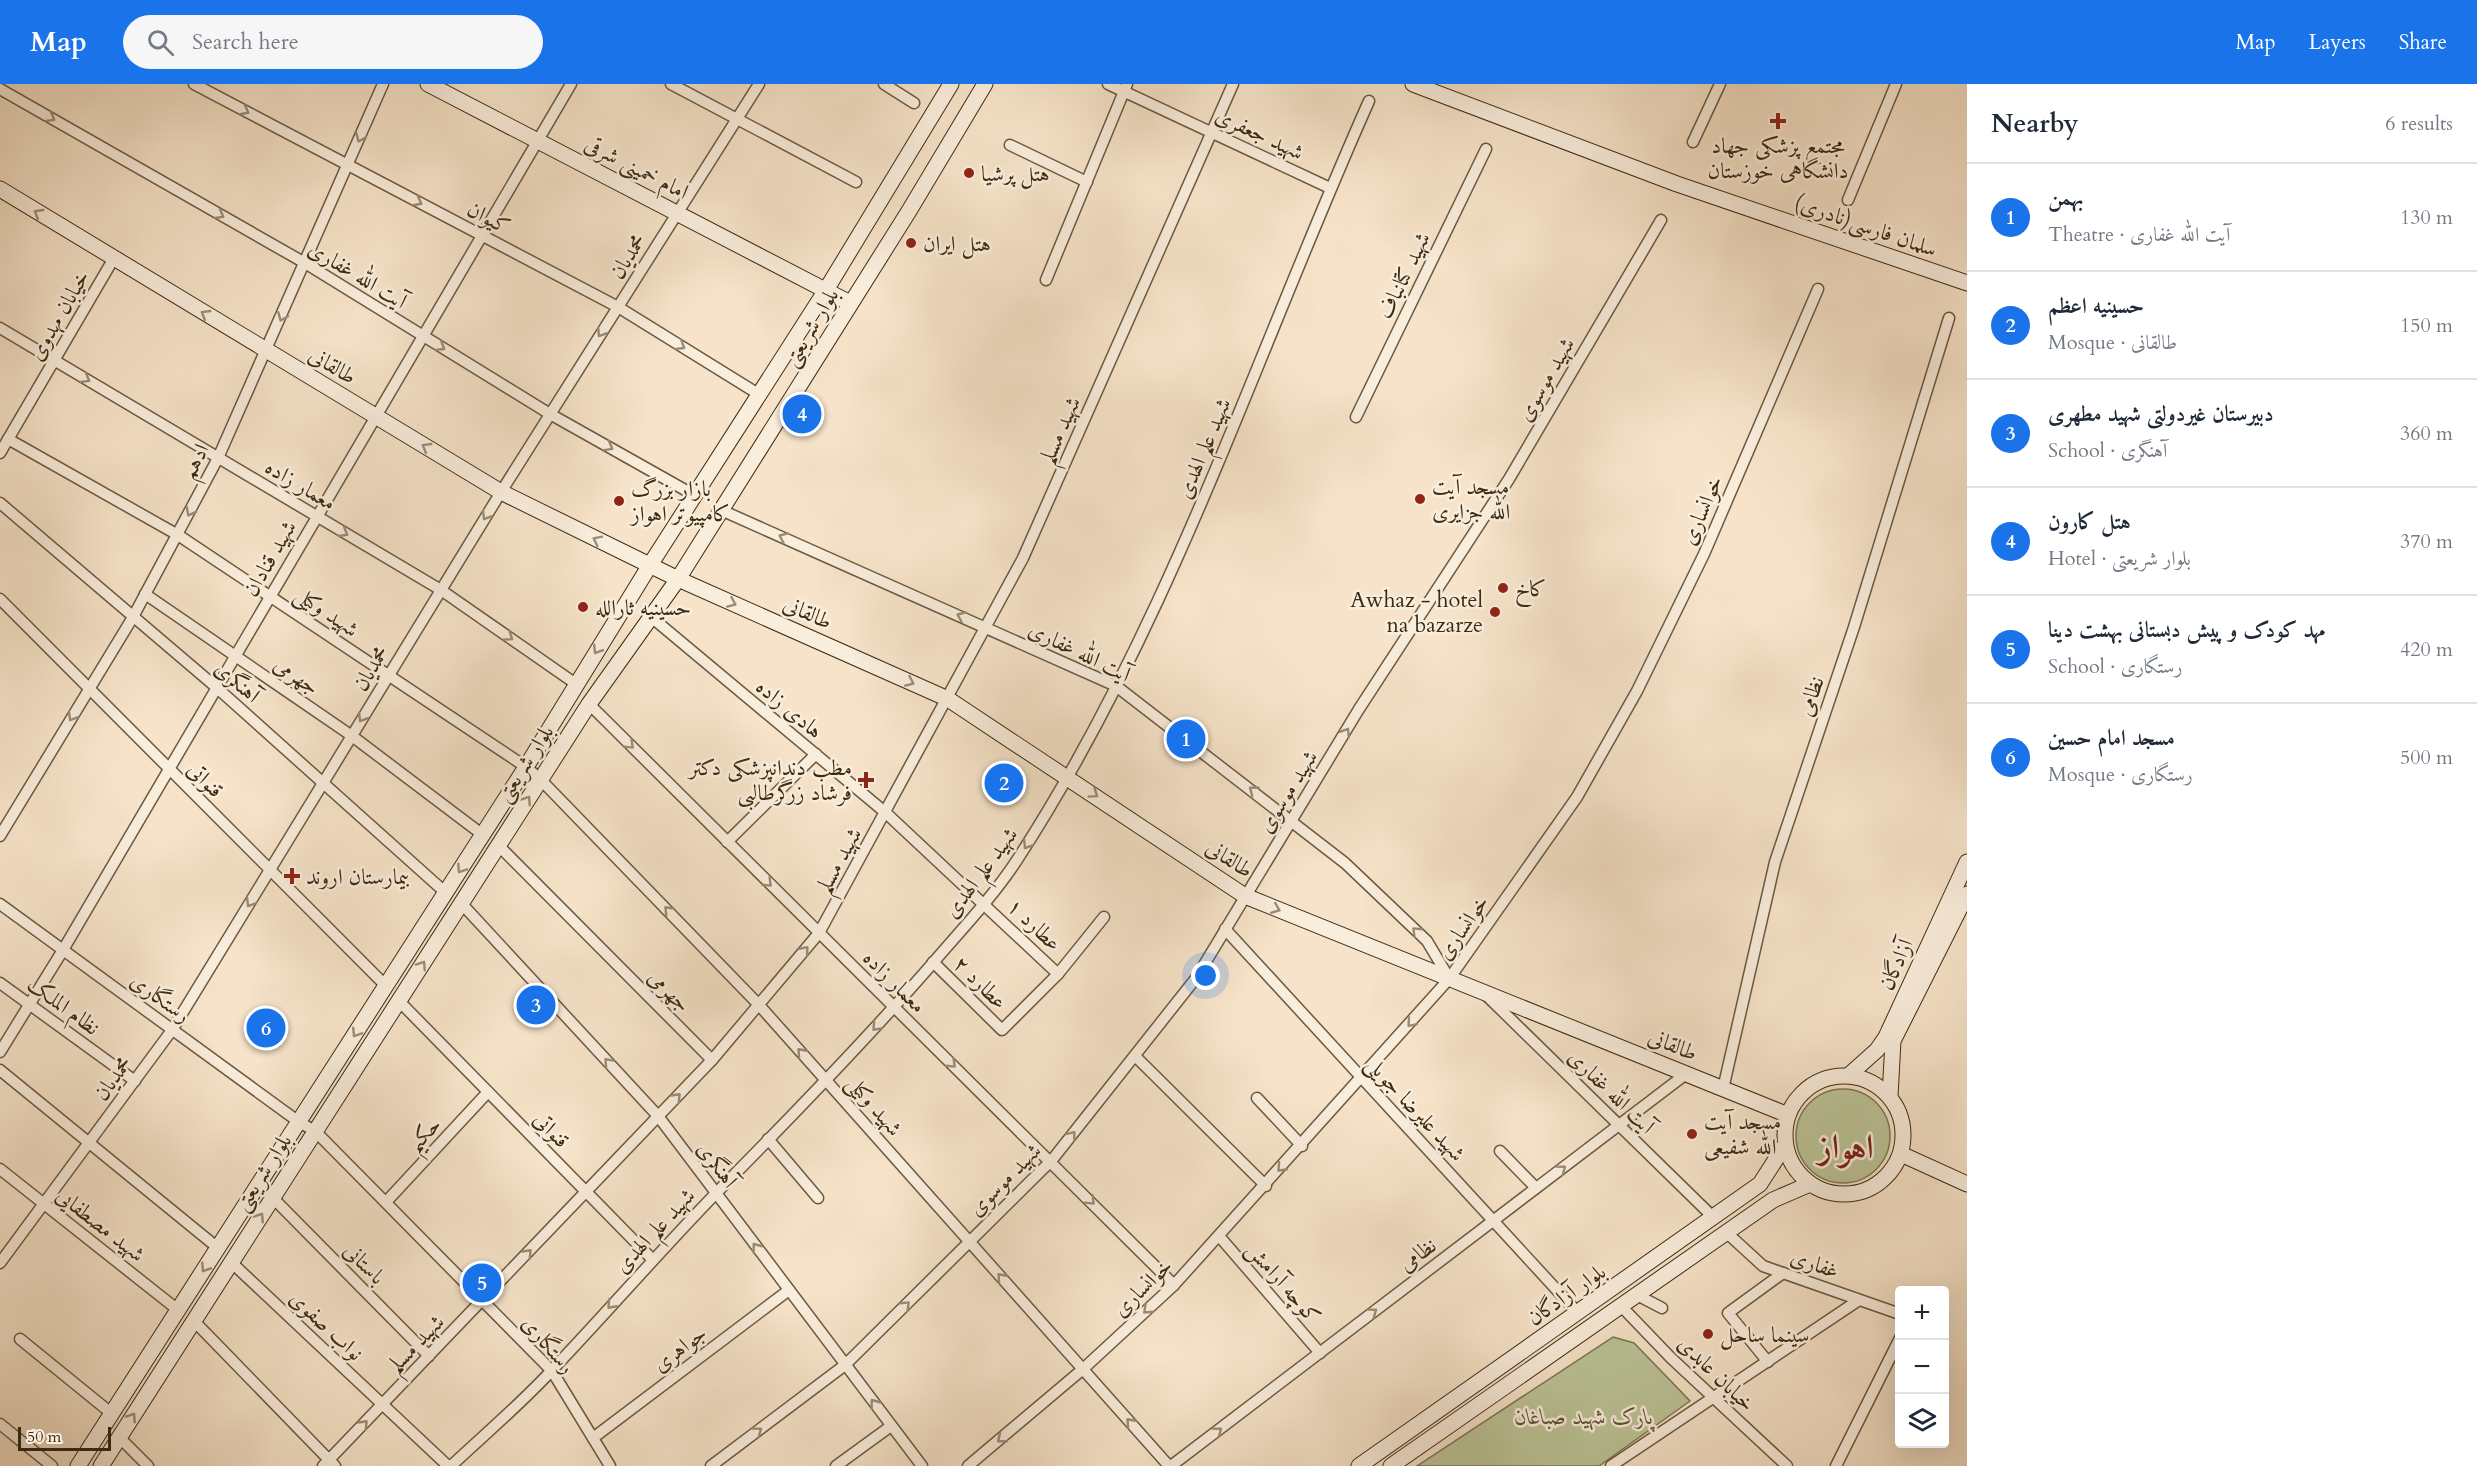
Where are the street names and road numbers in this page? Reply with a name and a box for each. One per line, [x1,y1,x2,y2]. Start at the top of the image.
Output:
street label: شهید جعفری [1210,100,1309,167]
street label: امام خمینی شرقی [578,129,694,210]
street label: سلمان فارسی(نادری) [1790,188,1941,264]
street label: کیوان [462,194,515,242]
street label: شهید کتانباف [1370,227,1438,324]
street label: محمدیان [602,228,653,285]
street label: آیت الله غفاری [302,231,416,317]
street label: خیابان مهدوی [21,265,97,366]
street label: بلوار شریعتی [776,283,846,372]
street label: شهید موسوی [1510,332,1582,427]
street label: طالقانی [303,340,362,392]
street label: شهید مسلم [1032,392,1094,472]
street label: شهید علم الهدی [1169,393,1245,506]
street label: ادهم [173,439,221,487]
street label: معمار زاده [259,452,342,518]
street label: خوانساری [1673,471,1730,550]
street label: شهید قنادان [236,515,304,602]
street label: شهید وکیلی [288,579,365,645]
street label: طالقانی [778,589,837,637]
street label: آیت الله غفاری [1023,612,1139,691]
street label: محمدیان [346,640,396,697]
street label: جهرمی [268,650,325,702]
street label: آهنگری [208,654,268,711]
street label: هادی زاده [749,672,829,746]
street label: نظامی [1790,672,1832,720]
street label: بلوار شریعتی [489,719,561,808]
street label: شهید موسوی [1251,744,1325,839]
street label: قنواتی [180,755,230,805]
street label: شهید علم الهدی [937,821,1030,928]
street label: شهید مسلم [809,822,875,902]
street label: طالقانی [1200,832,1259,885]
street label: خوانساری [1430,889,1496,966]
street label: عطارد ۱ [1000,891,1068,958]
street label: آزادگان [1871,932,1921,995]
street label: معمار زاده [856,943,933,1020]
street label: عطارد ۲ [947,949,1014,1016]
street label: جهرمی [641,963,697,1019]
street label: رستگاری [124,966,197,1030]
street label: نظام الملک [19,969,106,1046]
street label: طالقانی [1643,1021,1702,1068]
street label: آیت الله غفاری [1561,1040,1665,1142]
street label: شهید علیرضا جویلی [1358,1049,1472,1169]
street label: محمدیان [86,1050,139,1107]
street label: شهید وکیلی [839,1069,909,1143]
street label: قنواتی [526,1105,576,1155]
street label: حکیم [400,1110,452,1163]
street label: بلوار شریعتی [227,1128,299,1217]
street label: آهنگری [690,1135,746,1196]
street label: شهید موسوی [961,1136,1048,1223]
street label: شهید مصطفایی [50,1181,151,1269]
street label: شهید علم الهدی [607,1181,707,1285]
street label: نظامی [1392,1231,1443,1279]
street label: کوچه آرامش [1239,1235,1327,1330]
street label: باستانی [337,1236,392,1291]
street label: غفاری [1786,1242,1843,1286]
street label: خوانساری [1106,1252,1179,1324]
street label: بلوار آزادگان [1521,1257,1612,1333]
street label: نواب صفوی [283,1284,370,1368]
street label: شهید مسلم [380,1308,456,1385]
street label: رستگاری [515,1309,582,1380]
street label: جواهری [646,1318,713,1379]
street label: خیابان عابدی [1671,1329,1762,1418]

